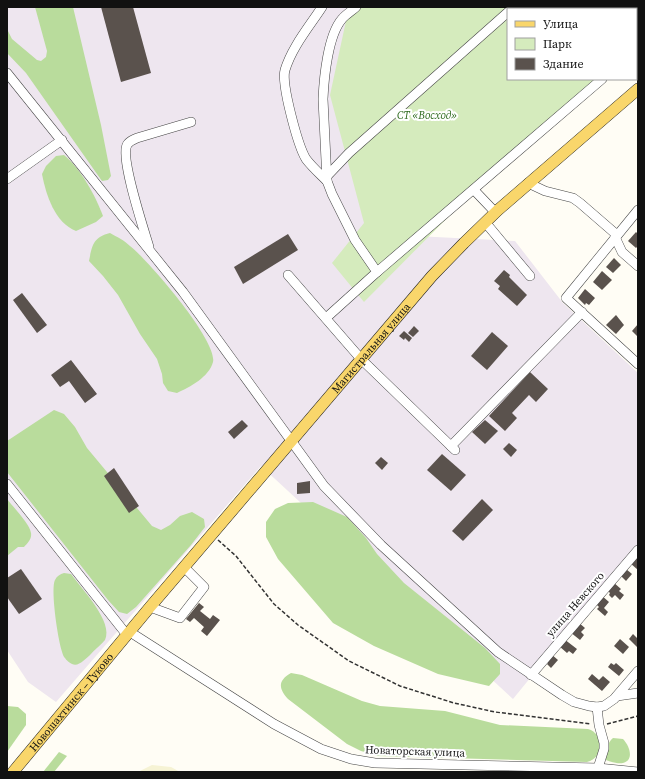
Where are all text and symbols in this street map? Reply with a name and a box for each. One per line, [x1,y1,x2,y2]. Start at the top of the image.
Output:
legend [507,8,637,80]
text: Улица [543,16,579,32]
text: Парк [543,36,572,52]
text: Здание [543,56,584,72]
park label: СТ «Восход» [397,108,457,123]
street label: Магистральная улица [328,299,414,396]
street label: улица Невского [543,569,608,640]
street label: Новошахтинск – Гуково [26,650,117,755]
street label: Новаторская улица [365,742,466,761]

